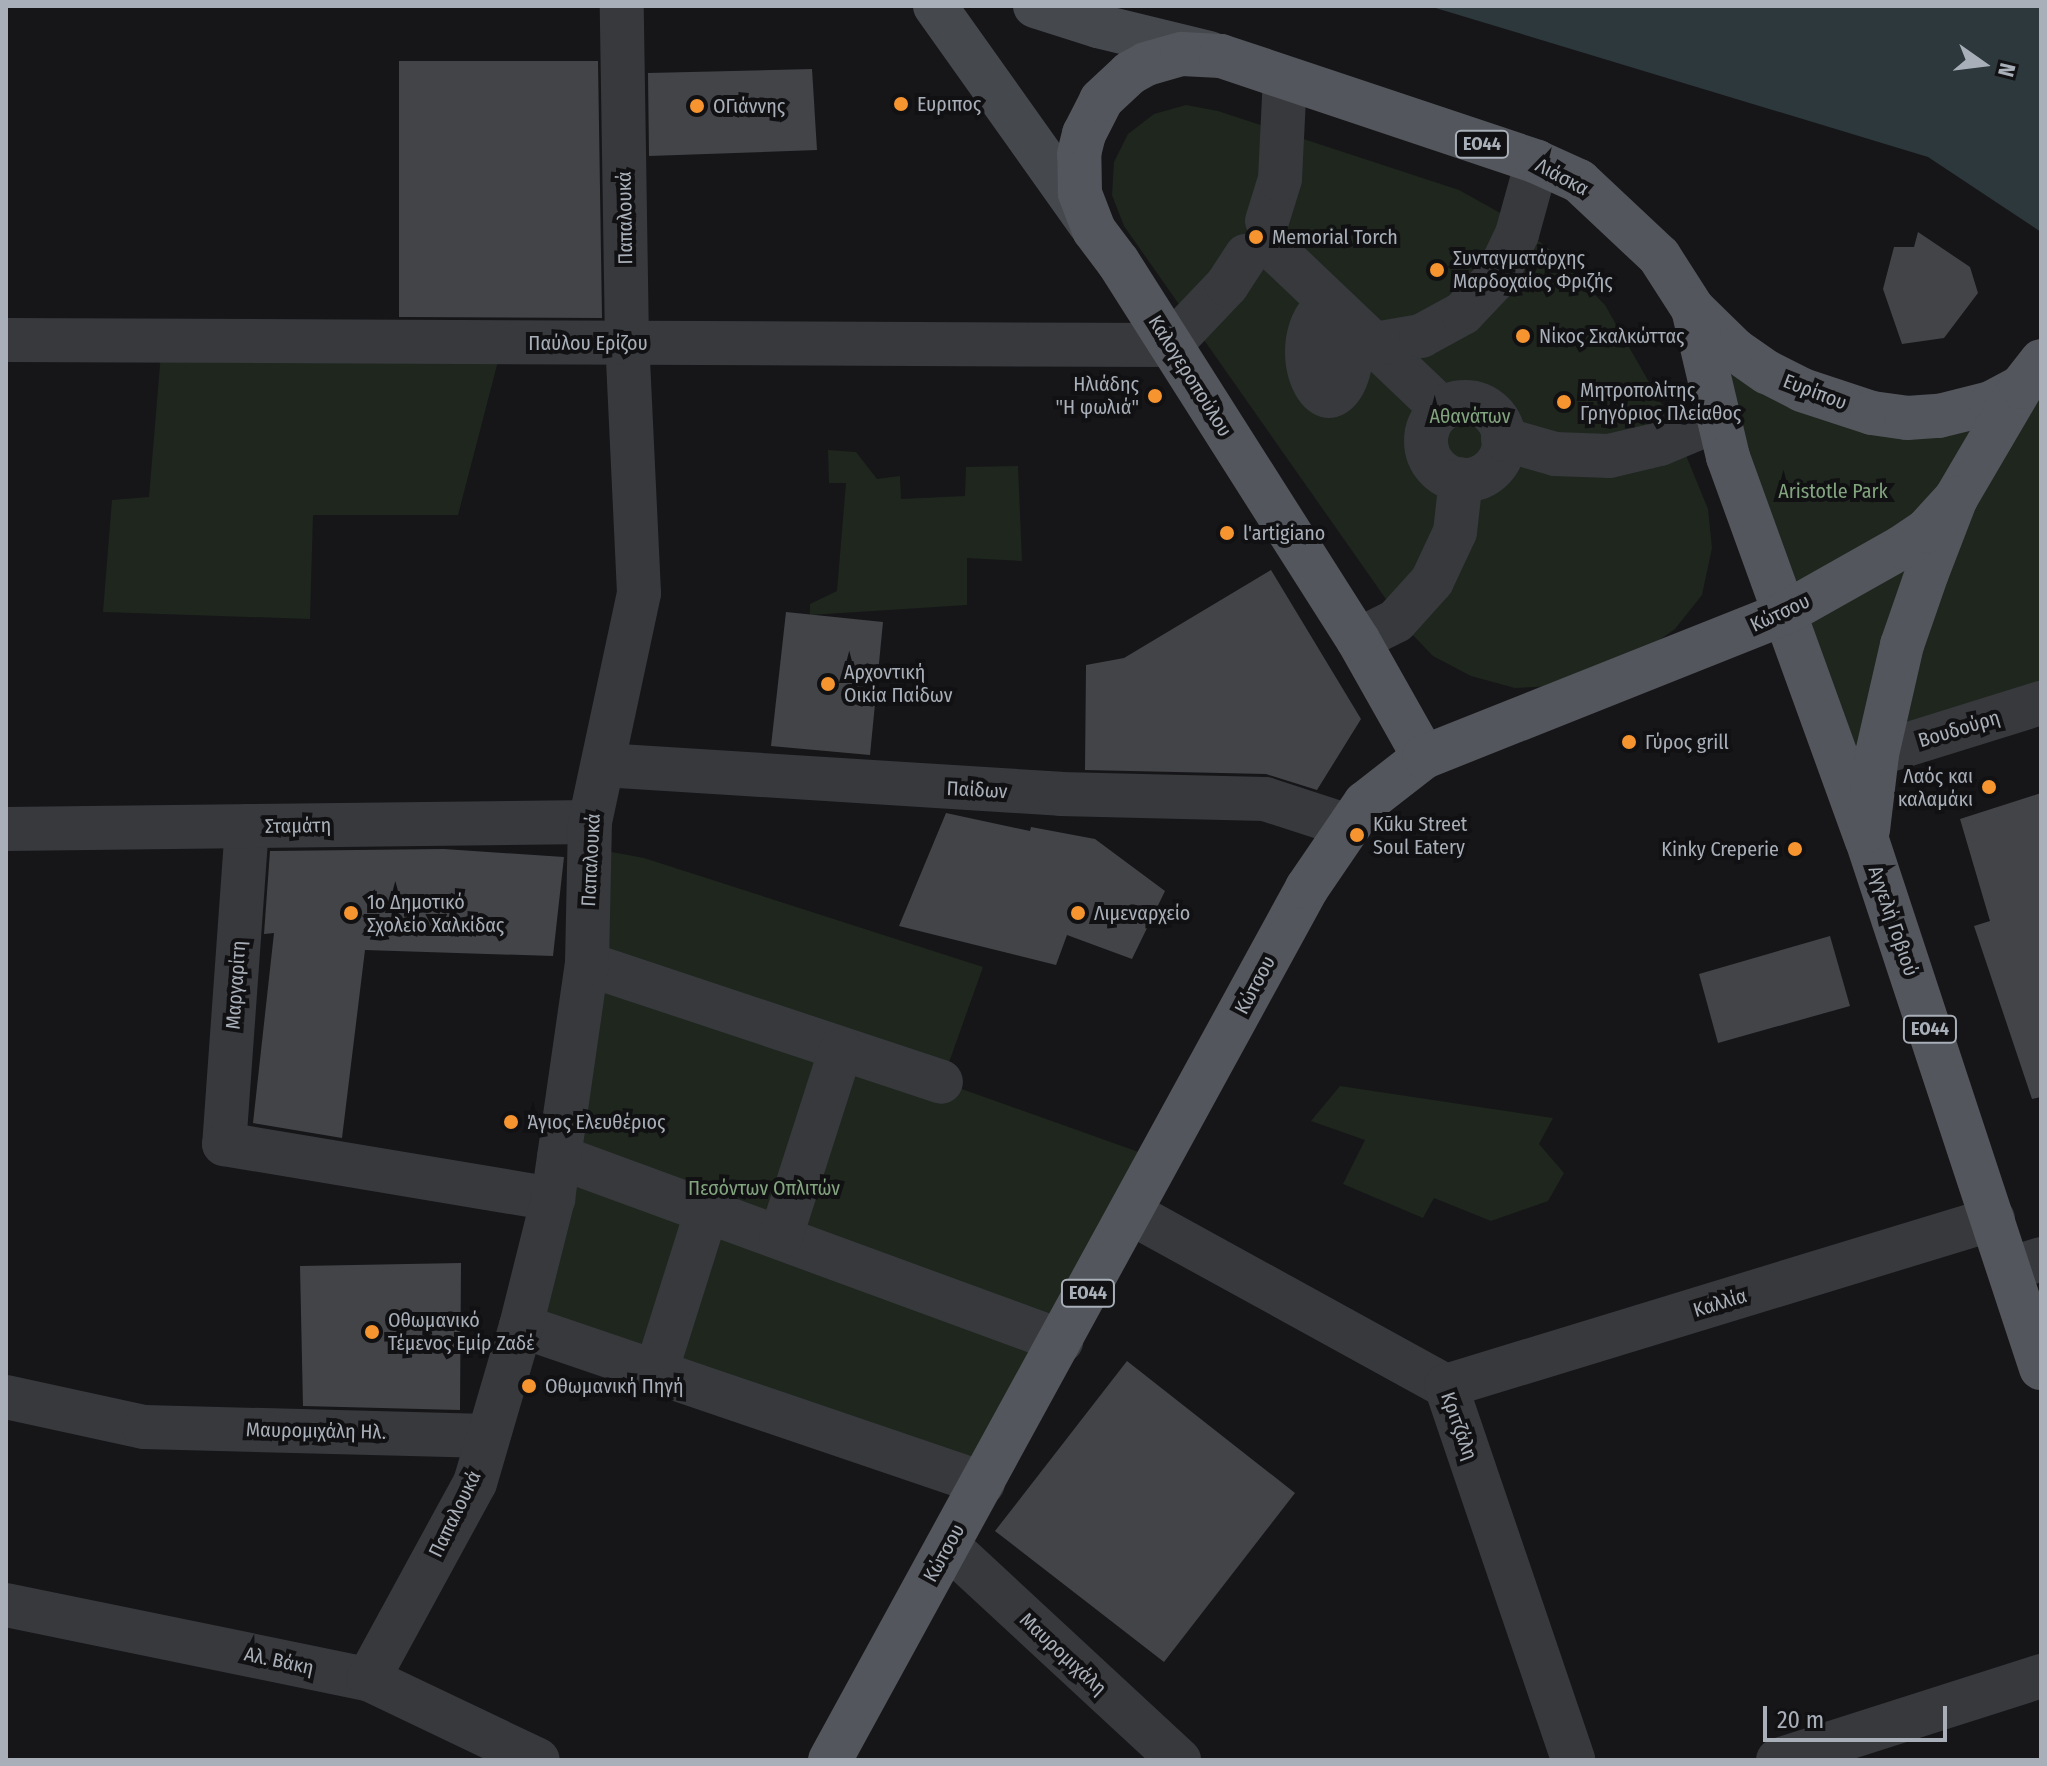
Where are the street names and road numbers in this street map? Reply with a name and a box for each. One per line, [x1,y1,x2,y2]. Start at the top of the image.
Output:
road number: ΕΟ44 [1454,130,1510,158]
street label: Λιάσκα [1531,153,1593,201]
street label: Παπαλουκά [612,171,638,265]
street label: Καλογεροπούλου [1143,311,1237,441]
street label: Παύλου Ερίζου [528,331,648,355]
street label: Ευρίπου [1780,369,1850,415]
street label: Κώτσου [1746,589,1814,637]
street label: Βουδούρη [1915,705,2003,753]
street label: Παίδων [946,776,1008,804]
street label: Σταμάτη [265,813,331,839]
street label: Παπαλουκά [577,813,605,907]
street label: Αγγελή Γοβιού [1863,863,1923,979]
street label: Μαργαρίτη [221,940,251,1030]
street label: Κώτσου [1230,952,1280,1018]
road number: ΕΟ44 [1902,1015,1958,1043]
road number: ΕΟ44 [1060,1279,1116,1307]
street label: Καλλία [1690,1284,1750,1322]
street label: Κριτζάλη [1436,1389,1482,1463]
street label: Μαυρομιχάλη Ηλ. [246,1418,386,1444]
street label: Παπαλουκά [424,1467,486,1561]
street label: Κώτσου [918,1520,970,1586]
street label: Μαυρομιχάλη [1015,1608,1111,1700]
street label: Αλ. Βάκη [242,1642,316,1680]

